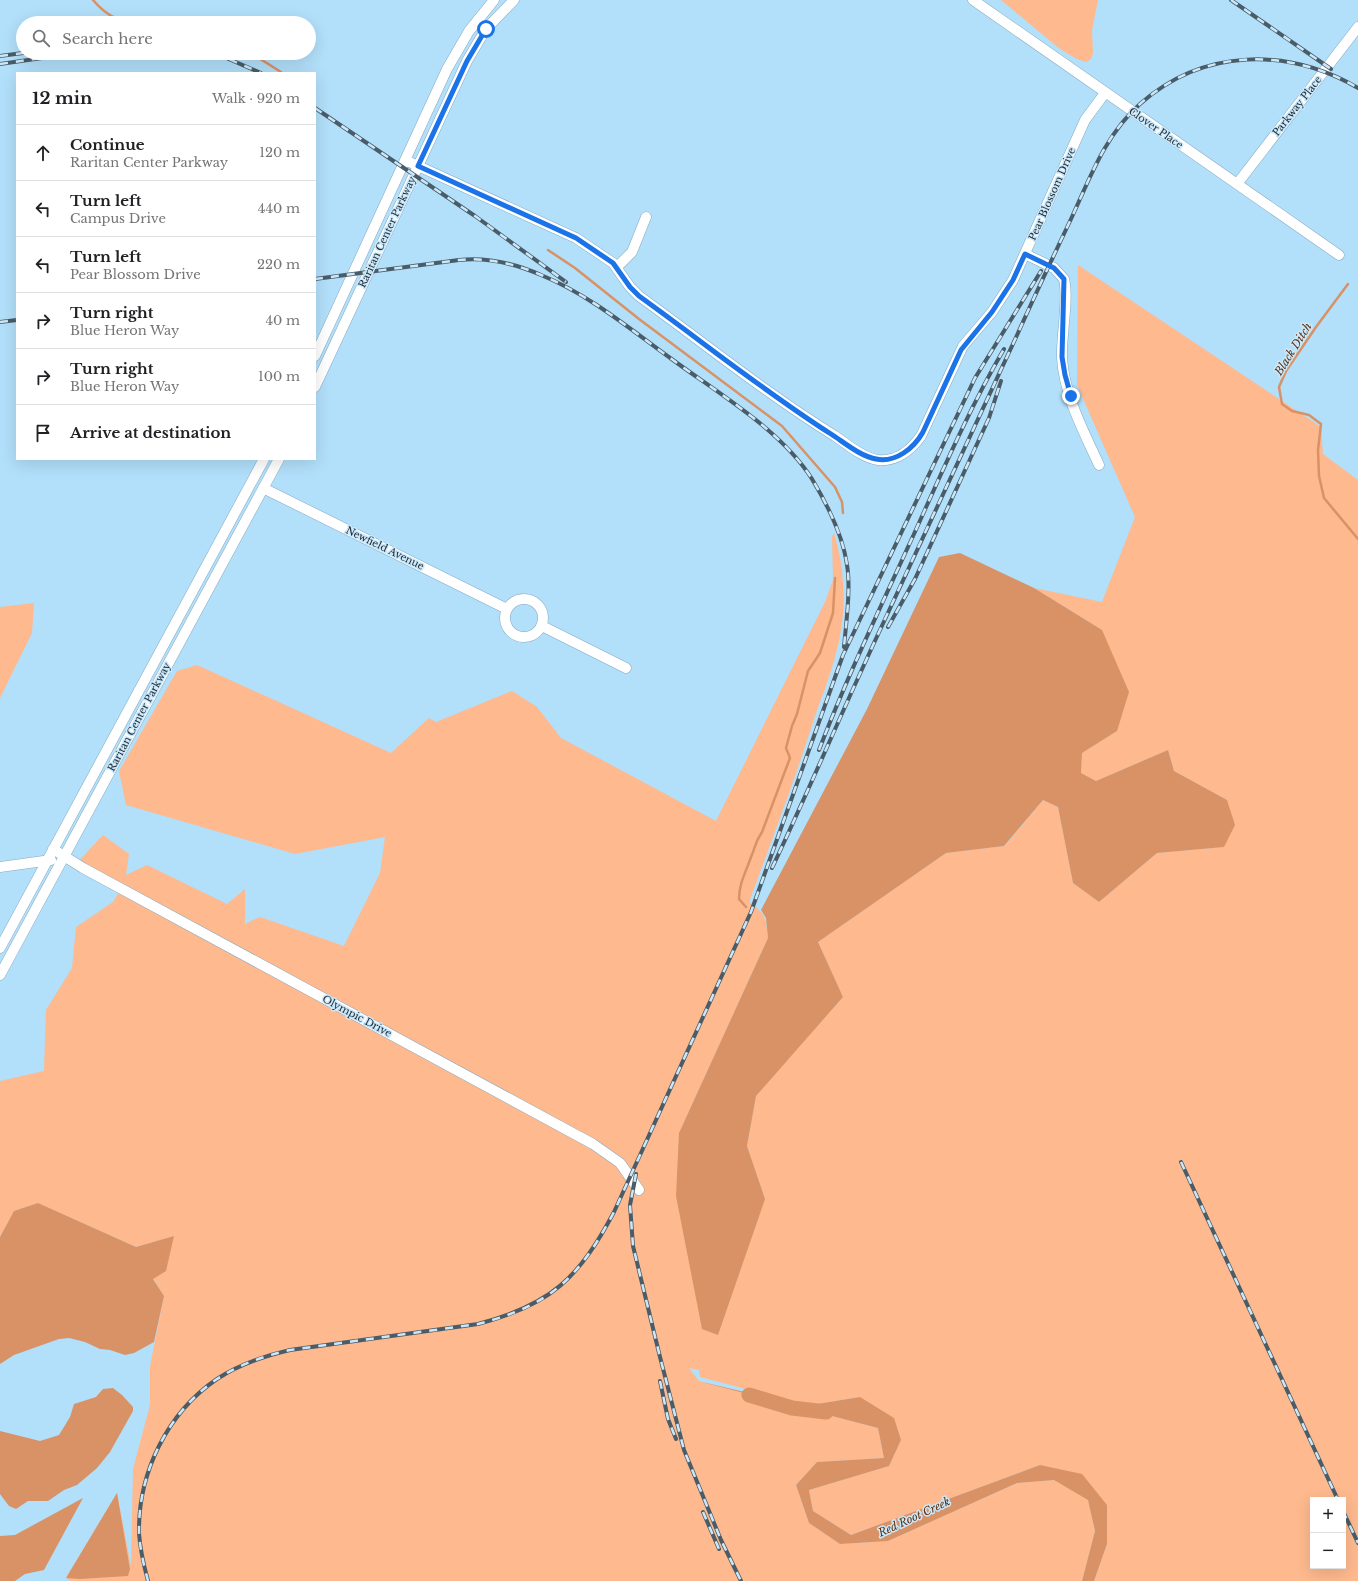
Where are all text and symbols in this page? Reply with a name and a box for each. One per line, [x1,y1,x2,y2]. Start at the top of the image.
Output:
search box [16,16,316,60]
route start [477,20,495,38]
icon: search [30,27,52,49]
text: Search here [62,29,153,48]
street label: Parkway Place [1270,73,1325,139]
text: 12 min [32,88,92,109]
text: Walk · 920 m [212,90,300,107]
street label: Clover Place [1126,105,1186,152]
text: Continue [70,135,145,154]
icon: ahead [32,142,54,164]
text: 120 m [259,144,300,161]
street label: Pear Blossom Drive [1026,145,1078,243]
text: Raritan Center Parkway [70,154,228,171]
street label: Raritan Center Parkway [355,174,419,290]
text: Turn left [70,191,141,210]
icon: left [32,198,54,220]
text: 440 m [258,200,300,217]
text: Campus Drive [70,210,166,227]
text: Turn left [70,247,141,266]
icon: left [32,254,54,276]
text: 220 m [257,256,300,273]
text: Pear Blossom Drive [70,266,201,283]
text: Turn right [70,303,153,322]
icon: right [32,310,54,332]
text: 40 m [265,312,300,329]
water label: Black Ditch [1271,320,1315,379]
text: Blue Heron Way [70,322,179,339]
text: Turn right [70,359,153,378]
icon: right [32,366,54,388]
text: 100 m [258,368,300,385]
text: Blue Heron Way [70,378,179,395]
route end [1062,387,1080,405]
icon: arrive [32,422,54,444]
text: Arrive at destination [70,423,231,442]
street label: Newfield Avenue [344,523,427,573]
street label: Raritan Center Parkway [105,660,174,774]
street label: Olympic Drive [320,992,394,1040]
water label: Red Root Creek [875,1494,952,1540]
map controls [1310,1497,1346,1569]
button: + [1310,1497,1346,1533]
button: − [1310,1533,1346,1569]

